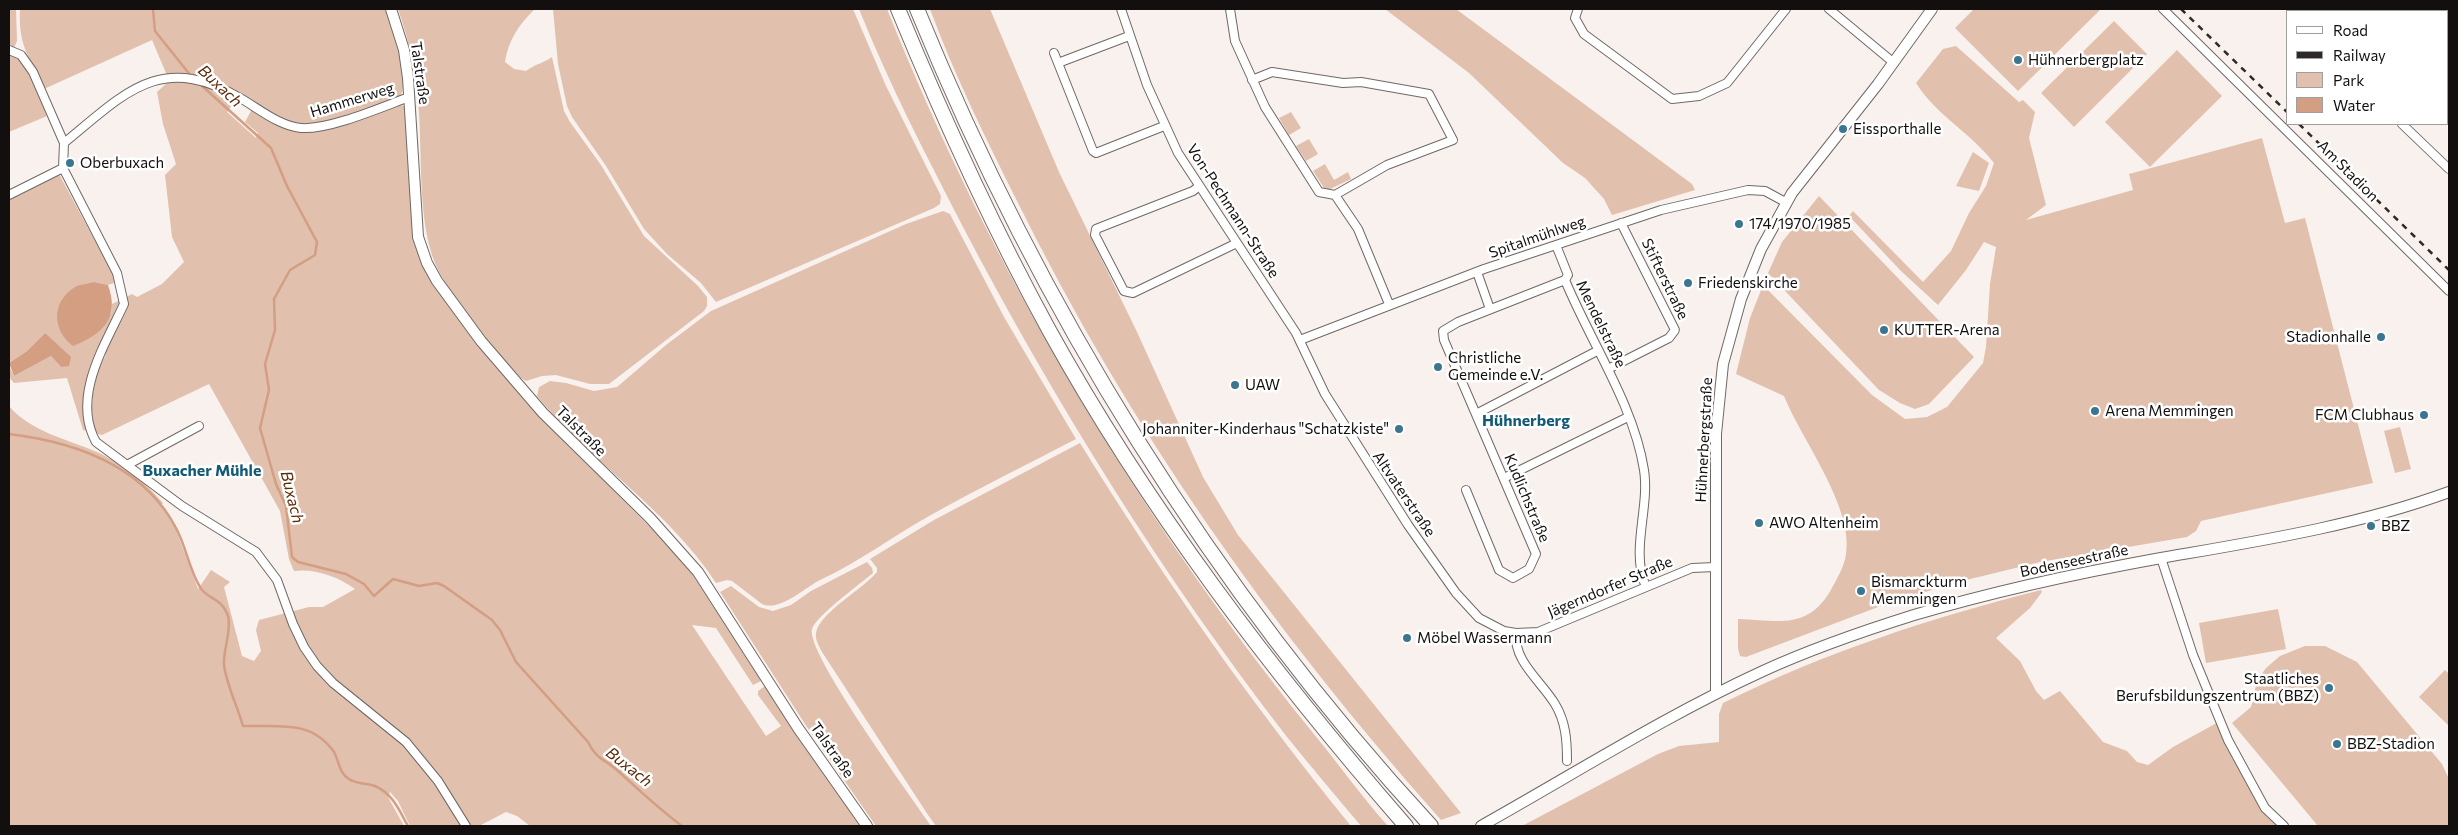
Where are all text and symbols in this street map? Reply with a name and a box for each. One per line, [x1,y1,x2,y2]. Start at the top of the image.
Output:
legend [2286,10,2448,125]
text: Road [2333,21,2368,39]
street label: Talstraße [407,40,433,106]
text: Railway [2333,46,2386,64]
place label: Hühnerbergplatz [2028,51,2144,69]
marker: Hühnerbergplatz [2012,54,2024,66]
water label: Buxach [194,61,246,111]
text: Park [2333,71,2364,89]
street label: Hammerweg [308,79,396,121]
text: Water [2333,96,2375,114]
place label: Eissporthalle [1853,120,1941,138]
marker: Eissporthalle [1837,123,1849,135]
street label: Am Stadion [2314,137,2382,205]
street label: Von-Pechmann-Straße [1183,141,1283,281]
place label: Oberbuxach [80,154,164,172]
marker: Oberbuxach [64,157,76,169]
street label: Spitalmühlweg [1486,212,1588,262]
place label: 174/1970/1985 [1749,215,1851,233]
marker: 174/1970/1985 [1733,218,1745,230]
street label: Stifterstraße [1638,236,1692,322]
place label: Friedenskirche [1698,274,1798,292]
street label: Mendelstraße [1572,277,1630,371]
marker: Friedenskirche [1682,277,1694,289]
place label: KUTTER-Arena [1894,321,2000,339]
marker: KUTTER-Arena [1878,324,1890,336]
place label: Stadionhalle [2286,328,2371,346]
marker: Stadionhalle [2375,331,2387,343]
place label: Christliche Gemeinde e.V. [1448,349,1543,384]
marker: Christliche Gemeinde e.V. [1432,361,1444,373]
place label: UAW [1245,376,1280,394]
street label: Hühnerbergstraße [1692,377,1716,503]
marker: UAW [1229,379,1241,391]
street label: Talstraße [552,402,610,460]
place label: Arena Memmingen [2105,402,2234,420]
marker: Arena Memmingen [2089,405,2101,417]
place label: FCM Clubhaus [2315,406,2414,424]
marker: FCM Clubhaus [2418,409,2430,421]
district label: Hühnerberg [1482,411,1570,431]
place label: Johanniter-Kinderhaus "Schatzkiste" [1142,420,1389,438]
marker: Johanniter-Kinderhaus "Schatzkiste" [1393,423,1405,435]
street label: Altvaterstraße [1369,448,1439,540]
street label: Kudlichstraße [1500,451,1554,545]
district label: Buxacher Mühle [143,461,261,481]
water label: Buxach [276,469,308,525]
place label: AWO Altenheim [1769,514,1879,532]
marker: AWO Altenheim [1753,517,1765,529]
place label: BBZ [2381,517,2410,535]
marker: BBZ [2365,520,2377,532]
street label: Bodenseestraße [2018,541,2130,581]
street label: Jägerndorfer Straße [1545,553,1675,621]
place label: Bismarckturm Memmingen [1871,573,1967,608]
marker: Bismarckturm Memmingen [1855,585,1867,597]
place label: Möbel Wassermann [1417,629,1552,647]
marker: Möbel Wassermann [1401,632,1413,644]
place label: Staatliches Berufsbildungszentrum (BBZ) [2116,670,2319,705]
marker: Staatliches Berufsbildungszentrum (BBZ) [2323,682,2335,694]
street label: Talstraße [806,719,858,781]
place label: BBZ-Stadion [2347,735,2435,753]
marker: BBZ-Stadion [2331,738,2343,750]
water label: Buxach [602,743,656,791]

